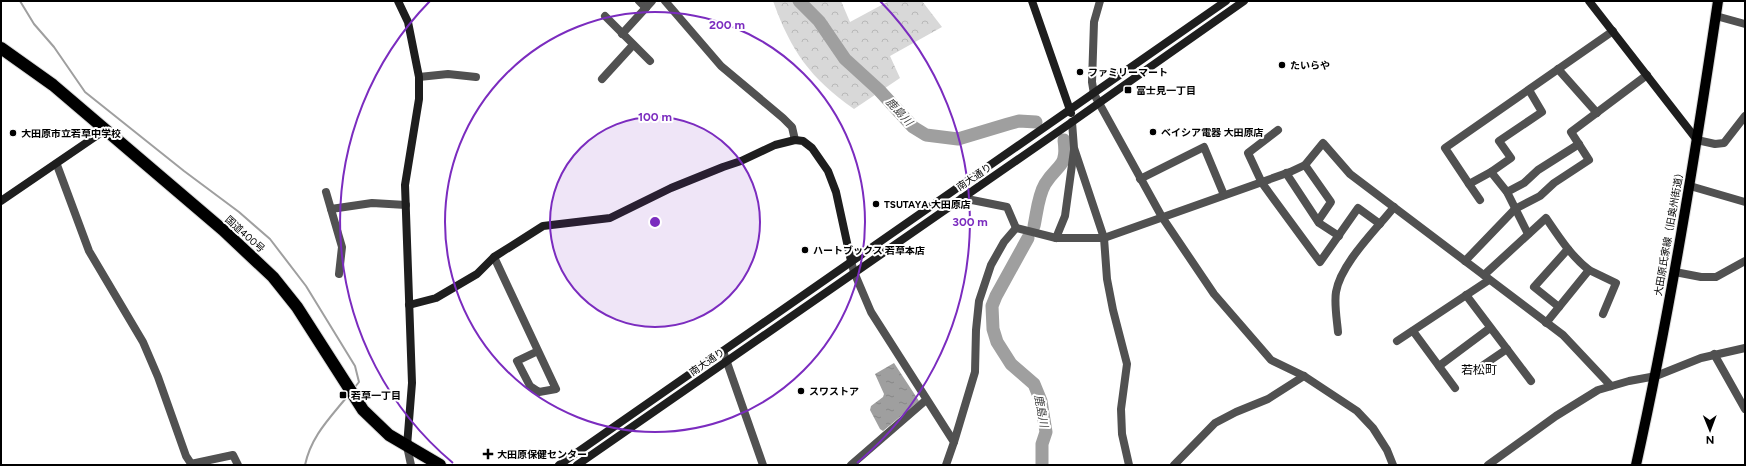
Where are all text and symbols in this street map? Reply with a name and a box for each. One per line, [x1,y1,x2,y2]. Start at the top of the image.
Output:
text: 200 m [709,18,745,32]
place label: たいらや [1290,59,1330,72]
marker: たいらや [1277,60,1287,70]
place label: ファミリーマート [1088,66,1168,79]
marker: ファミリーマート [1075,67,1085,77]
place label: 富士見一丁目 [1136,84,1196,97]
marker: 富士見一丁目 [1123,85,1133,95]
water label: 鹿島川 [883,95,916,129]
text: 100 m [638,110,672,124]
place label: ベイシア電器 大田原店 [1161,126,1263,139]
place label: 大田原市立若草中学校 [21,127,121,140]
marker: ベイシア電器 大田原店 [1148,127,1158,137]
marker: 大田原市立若草中学校 [8,128,18,138]
street label: 南大通り [954,160,994,194]
street label: 大田原氏家線（旧奥州街道） [1651,167,1687,297]
place label: TSUTAYA 大田原店 [884,198,971,211]
marker: TSUTAYA 大田原店 [871,199,881,209]
street label: 国道400号 [222,213,268,255]
centre of rings [648,215,662,229]
text: 300 m [952,215,988,229]
place label: ハートブックス 若草本店 [813,244,925,257]
marker: ハートブックス 若草本店 [800,245,810,255]
street label: 南大通り [687,345,727,379]
district label: 若松町 [1461,363,1497,377]
place label: スワストア [809,385,859,398]
marker: スワストア [796,386,806,396]
place label: 若草一丁目 [350,389,401,402]
marker: 若草一丁目 [338,390,348,400]
water label: 鹿島川 [1031,394,1051,429]
north arrow [1690,410,1730,450]
text: N [1706,433,1715,446]
marker: 大田原保健センター [482,448,494,460]
place label: 大田原保健センター [497,448,587,461]

